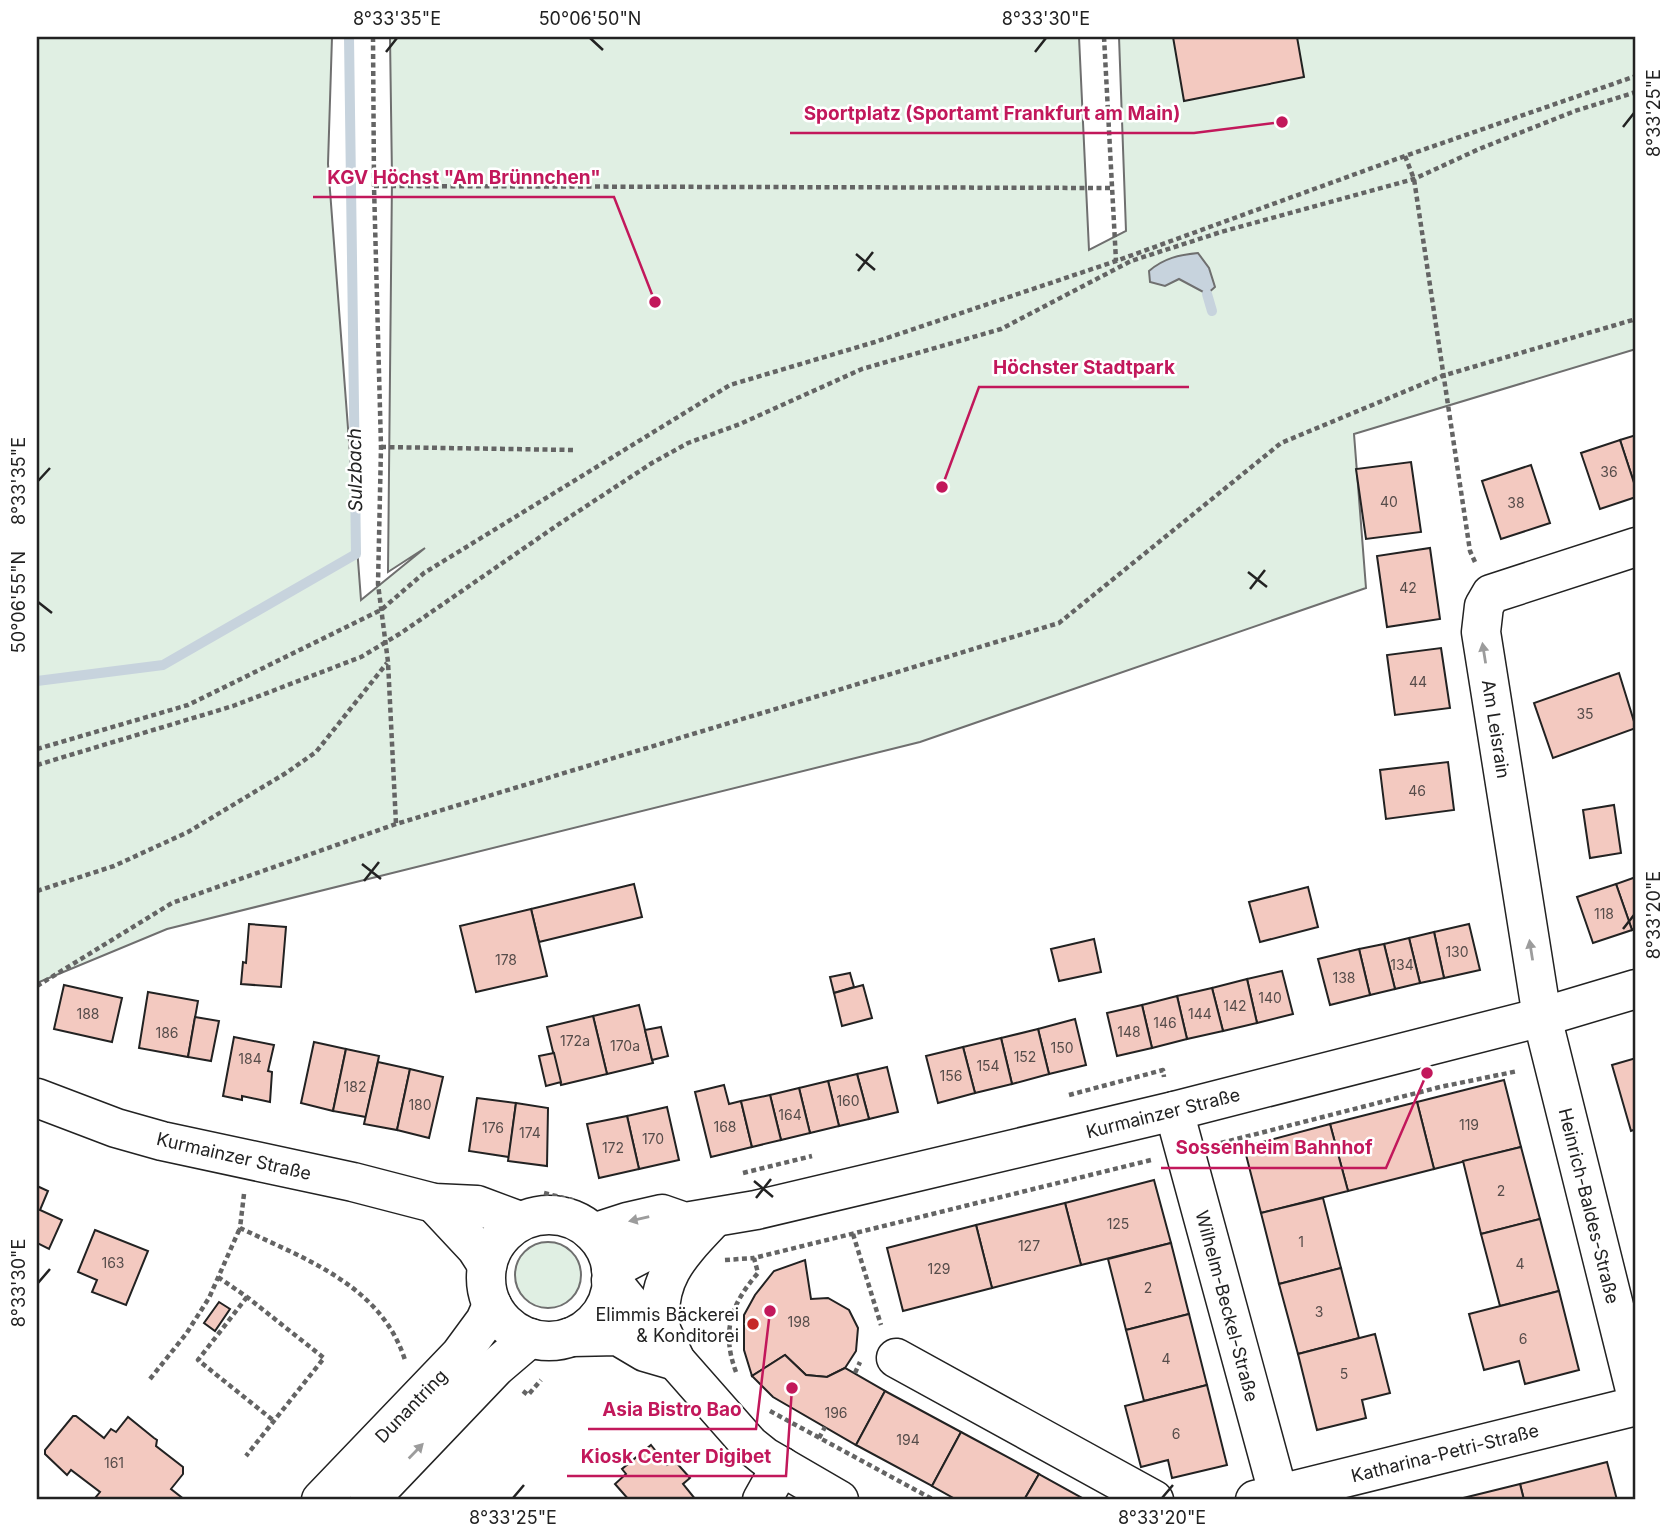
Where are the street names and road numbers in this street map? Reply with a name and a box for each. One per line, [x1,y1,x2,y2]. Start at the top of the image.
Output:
street label: Am Leisrain [1478,678,1514,780]
street label: Kurmainzer Straße [1084,1084,1242,1142]
street label: Heinrich-Baldes-Straße [1555,1106,1623,1306]
street label: Kurmainzer Straße [155,1128,313,1184]
street label: Wilhelm-Beckel-Straße [1191,1208,1263,1404]
street label: Dunantring [371,1365,451,1447]
street label: Katharina-Petri-Straße [1349,1420,1541,1486]

